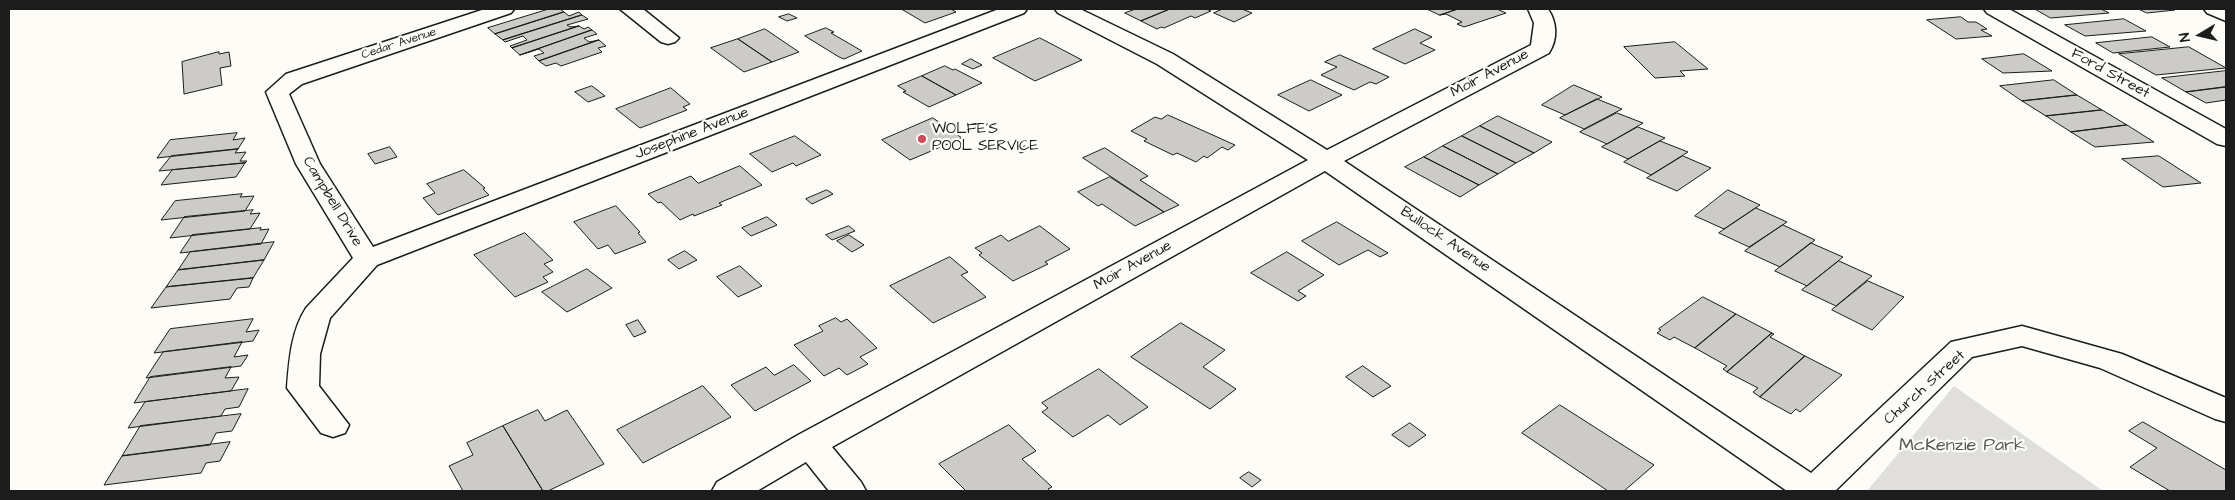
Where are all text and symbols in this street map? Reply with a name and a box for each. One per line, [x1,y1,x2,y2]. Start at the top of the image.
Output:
north arrow [2175,10,2225,60]
street label: Cedar Avenue [360,25,438,63]
text: N [2175,31,2196,43]
street label: Ford Street [2068,45,2152,103]
street label: Moir Avenue [1448,46,1532,102]
street label: Josephine Avenue [633,104,751,164]
place label: WOLFE'S POOL SERVICE [932,121,1038,156]
marker: WOLFE'S POOL SERVICE [916,133,928,145]
street label: Campbell Drive [298,154,366,250]
street label: Bullock Avenue [1396,203,1494,277]
street label: Moir Avenue [1091,237,1175,295]
street label: Church Street [1881,347,1969,429]
park label: McKenzie Park [1899,435,2025,457]

